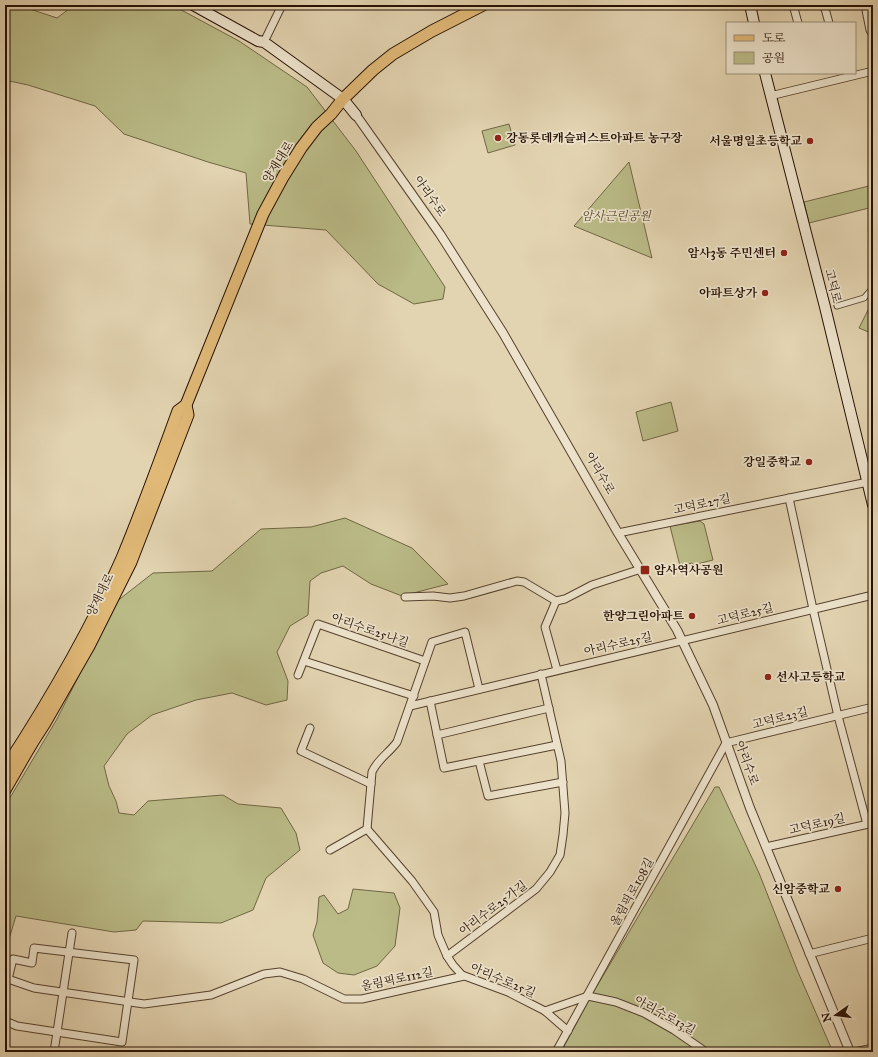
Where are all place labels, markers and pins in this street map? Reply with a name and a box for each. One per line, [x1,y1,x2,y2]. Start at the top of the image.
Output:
place label: 강동롯데캐슬퍼스트아파트 농구장 [506,131,683,145]
marker: 강동롯데캐슬퍼스트아파트 농구장 [493,133,503,143]
place label: 서울명일초등학교 [709,134,802,148]
marker: 서울명일초등학교 [805,136,815,146]
place label: 암사3동 주민센터 [687,246,776,261]
marker: 암사3동 주민센터 [779,248,789,258]
place label: 아파트상가 [699,286,757,300]
marker: 아파트상가 [760,288,770,298]
place label: 강일중학교 [743,455,801,469]
marker: 강일중학교 [804,457,814,467]
place label: 암사역사공원 [654,563,724,577]
marker: 암사역사공원 [639,564,651,576]
place label: 한양그린아파트 [603,609,684,623]
marker: 한양그린아파트 [687,611,697,621]
place label: 선사고등학교 [776,670,846,684]
marker: 선사고등학교 [763,672,773,682]
place label: 신암중학교 [772,882,830,896]
marker: 신암중학교 [833,884,843,894]

